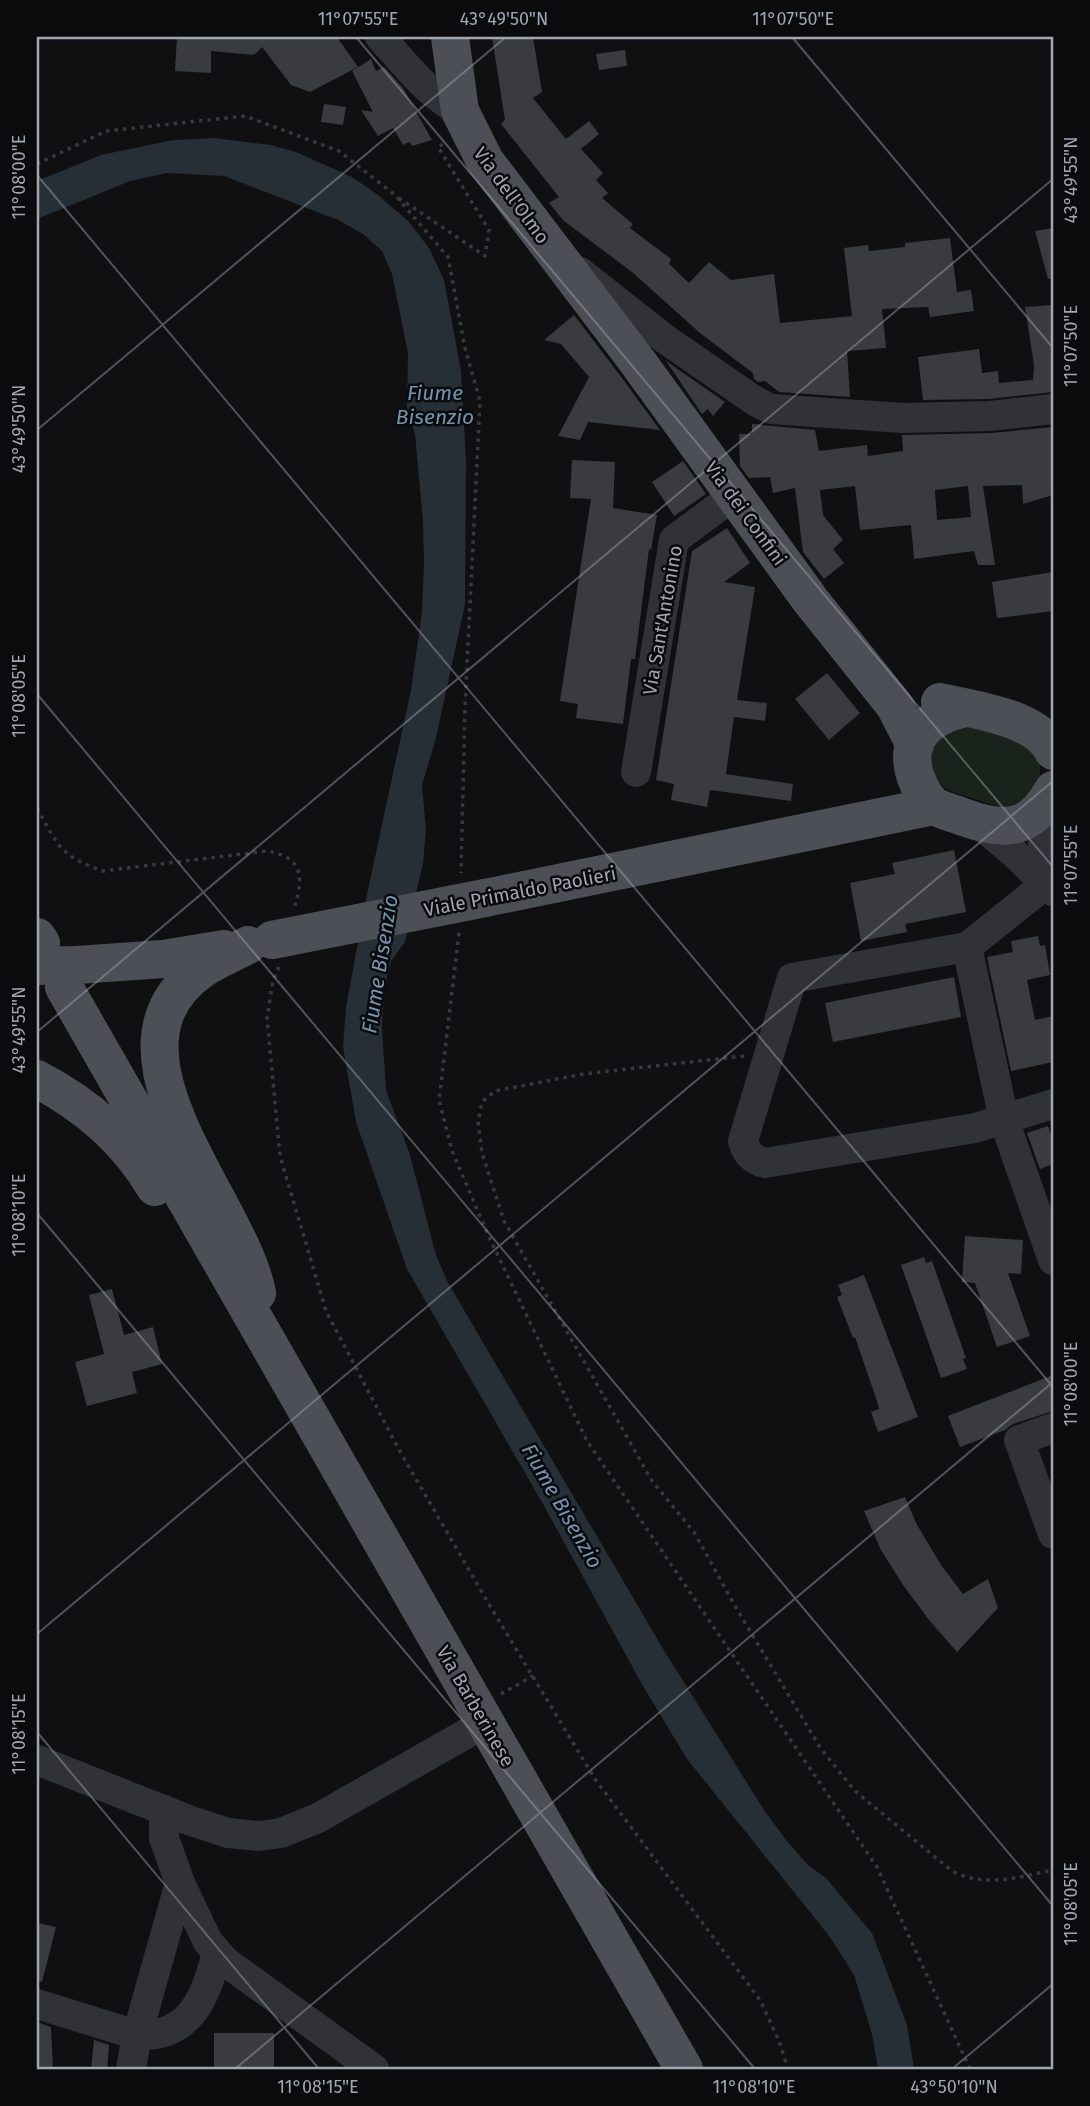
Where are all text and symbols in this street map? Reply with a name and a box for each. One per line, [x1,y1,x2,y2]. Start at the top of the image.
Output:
text: 11°07'55"E [318,8,398,30]
text: 43°49'50"N [460,8,548,30]
text: 11°07'50"E [752,8,834,30]
text: 11°08'00"E [8,135,30,219]
text: 43°49'55"N [1060,136,1082,224]
street label: Via dell'Olmo [469,142,554,248]
text: 11°07'50"E [1060,305,1082,387]
water label: Fiume Bisenzio [396,380,474,430]
text: 43°49'50"N [8,385,30,473]
street label: Via dei Confini [700,457,791,570]
street label: Via Sant'Antonino [638,543,687,697]
text: 11°08'05"E [8,654,30,738]
text: 11°07'55"E [1060,825,1082,905]
street label: Viale Primaldo Paolieri [422,862,618,921]
water label: Fiume Bisenzio [356,893,404,1035]
text: 43°49'55"N [8,986,30,1074]
text: 11°08'10"E [8,1174,30,1256]
text: 11°08'00"E [1060,1342,1082,1426]
water label: Fiume Bisenzio [516,1439,608,1573]
street label: Via Barberinese [432,1642,519,1771]
text: 11°08'15"E [8,1693,30,1775]
text: 11°08'05"E [1060,1862,1082,1946]
text: 11°08'15"E [277,2076,359,2098]
text: 11°08'10"E [713,2076,795,2098]
text: 43°50'10"N [910,2076,998,2098]

